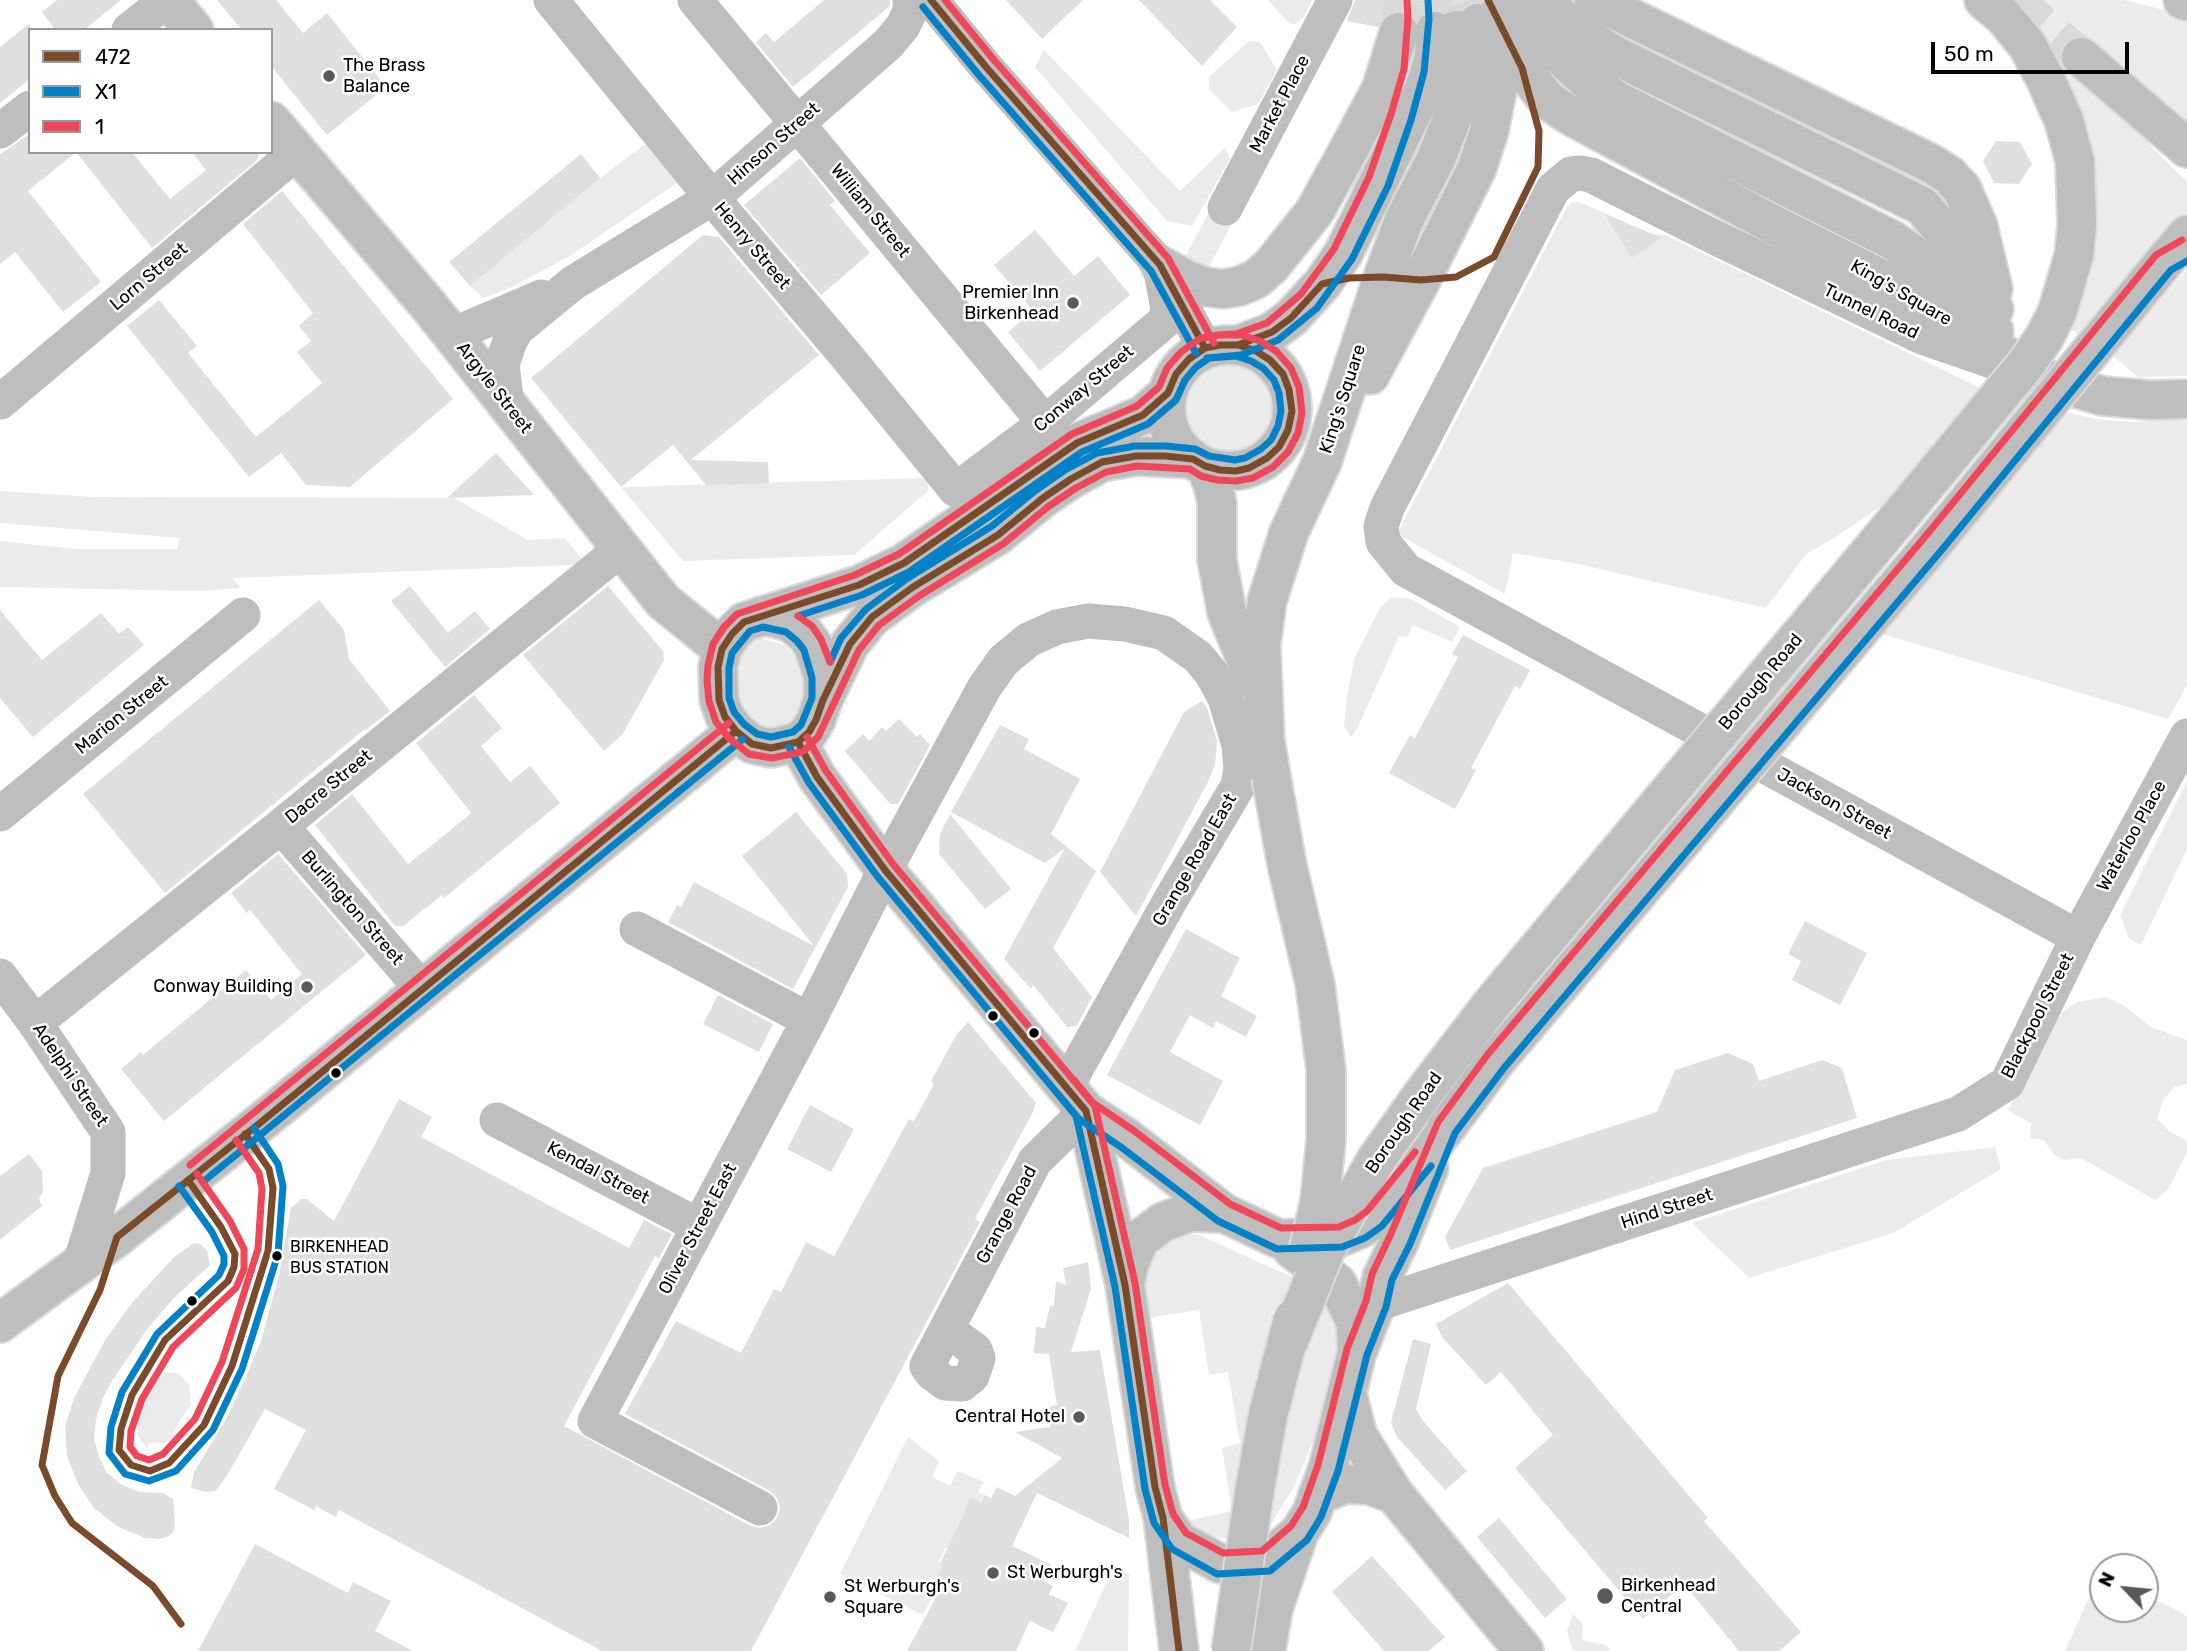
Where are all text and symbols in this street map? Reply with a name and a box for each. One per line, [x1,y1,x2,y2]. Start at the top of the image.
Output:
legend [28,28,273,154]
scale bar [1935,28,2133,72]
text: 50 m [1944,41,1994,66]
text: 472 [95,44,131,69]
street label: Market Place [1245,52,1315,156]
place label: The Brass Balance [343,55,426,98]
marker: The Brass Balance [321,68,337,84]
text: X1 [95,79,117,104]
street label: Hinson Street [724,98,824,190]
text: 1 [95,114,104,139]
street label: William Street [826,160,914,262]
street label: Henry Street [709,198,795,294]
street label: Lorn Street [106,238,192,316]
street label: King's Square [1847,255,1955,331]
street label: Tunnel Road [1820,280,1922,344]
place label: Premier Inn Birkenhead [962,282,1059,324]
marker: Premier Inn Birkenhead [1065,295,1081,311]
street label: Argyle Street [452,338,536,438]
street label: Conway Street [1030,341,1138,437]
street label: King's Square [1315,342,1371,456]
street label: Borough Road [1714,629,1808,735]
street label: Marion Street [71,671,173,759]
street label: Dacre Street [281,745,377,829]
street label: Jackson Street [1773,764,1895,844]
street label: Waterloo Place [2093,777,2171,895]
street label: Grange Road East [1148,790,1242,930]
street label: Burlington Street [296,846,408,970]
street label: Blackpool Street [1997,950,2079,1082]
place label: Conway Building [153,976,293,998]
marker: Conway Building [299,979,315,995]
unlabelled marker [986,1009,1000,1023]
street label: Adelphi Street [28,1019,112,1131]
unlabelled marker [1027,1026,1041,1040]
unlabelled marker [329,1066,343,1080]
street label: Borough Road [1361,1068,1447,1178]
street label: Kendal Street [543,1137,653,1209]
street label: Oliver Street East [654,1160,742,1298]
street label: Grange Road [972,1162,1042,1268]
street label: Hind Street [1618,1184,1716,1234]
place label: BIRKENHEAD BUS STATION [290,1237,389,1275]
marker: BIRKENHEAD BUS STATION [270,1249,284,1263]
unlabelled marker [185,1294,199,1308]
place label: Central Hotel [955,1406,1065,1428]
marker: Central Hotel [1071,1409,1087,1425]
north arrow [2089,1553,2159,1623]
place label: St Werburgh's [1007,1562,1123,1584]
marker: St Werburgh's [985,1565,1001,1581]
text: N [2093,1568,2120,1591]
place label: Birkenhead Central [1621,1575,1716,1618]
place label: St Werburgh's Square [844,1576,960,1618]
marker: Birkenhead Central [1595,1586,1615,1606]
marker: St Werburgh's Square [822,1589,838,1605]

